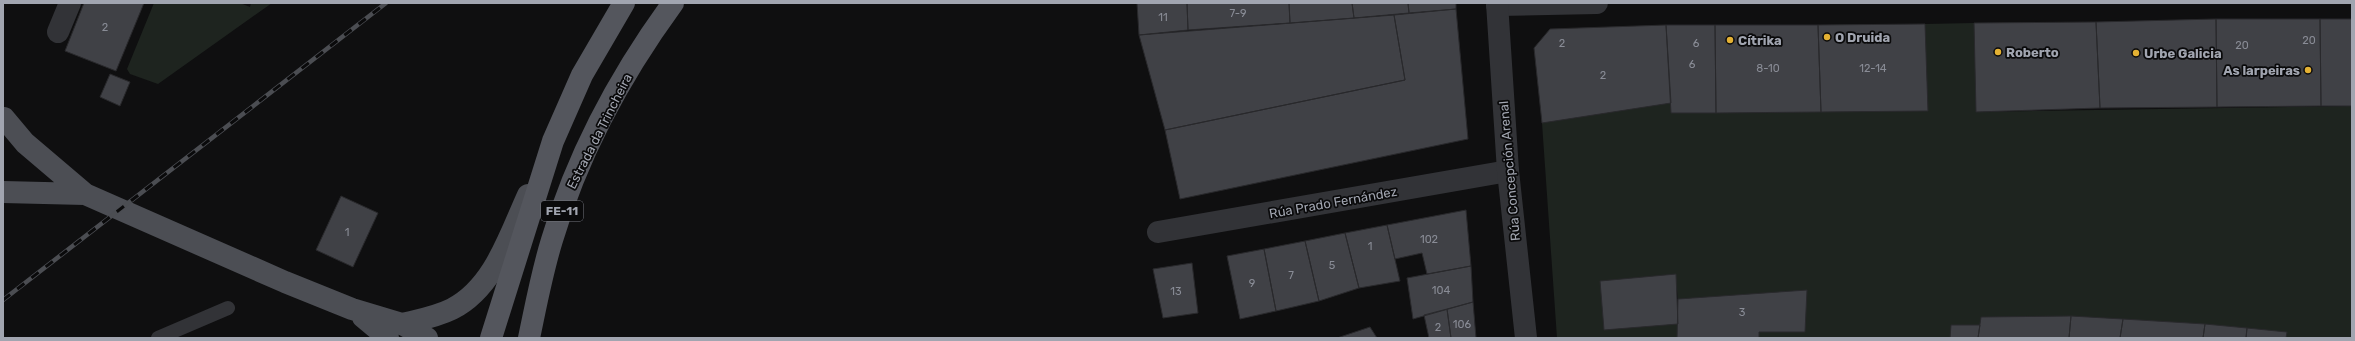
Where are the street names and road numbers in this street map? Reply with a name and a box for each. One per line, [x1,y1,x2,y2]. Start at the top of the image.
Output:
street label: Estrada da Trincheira [564,71,635,191]
street label: Rúa Concepción Arenal [1496,100,1523,242]
street label: Rúa Prado Fernández [1268,184,1399,221]
road number: FE-11 [541,201,583,221]

